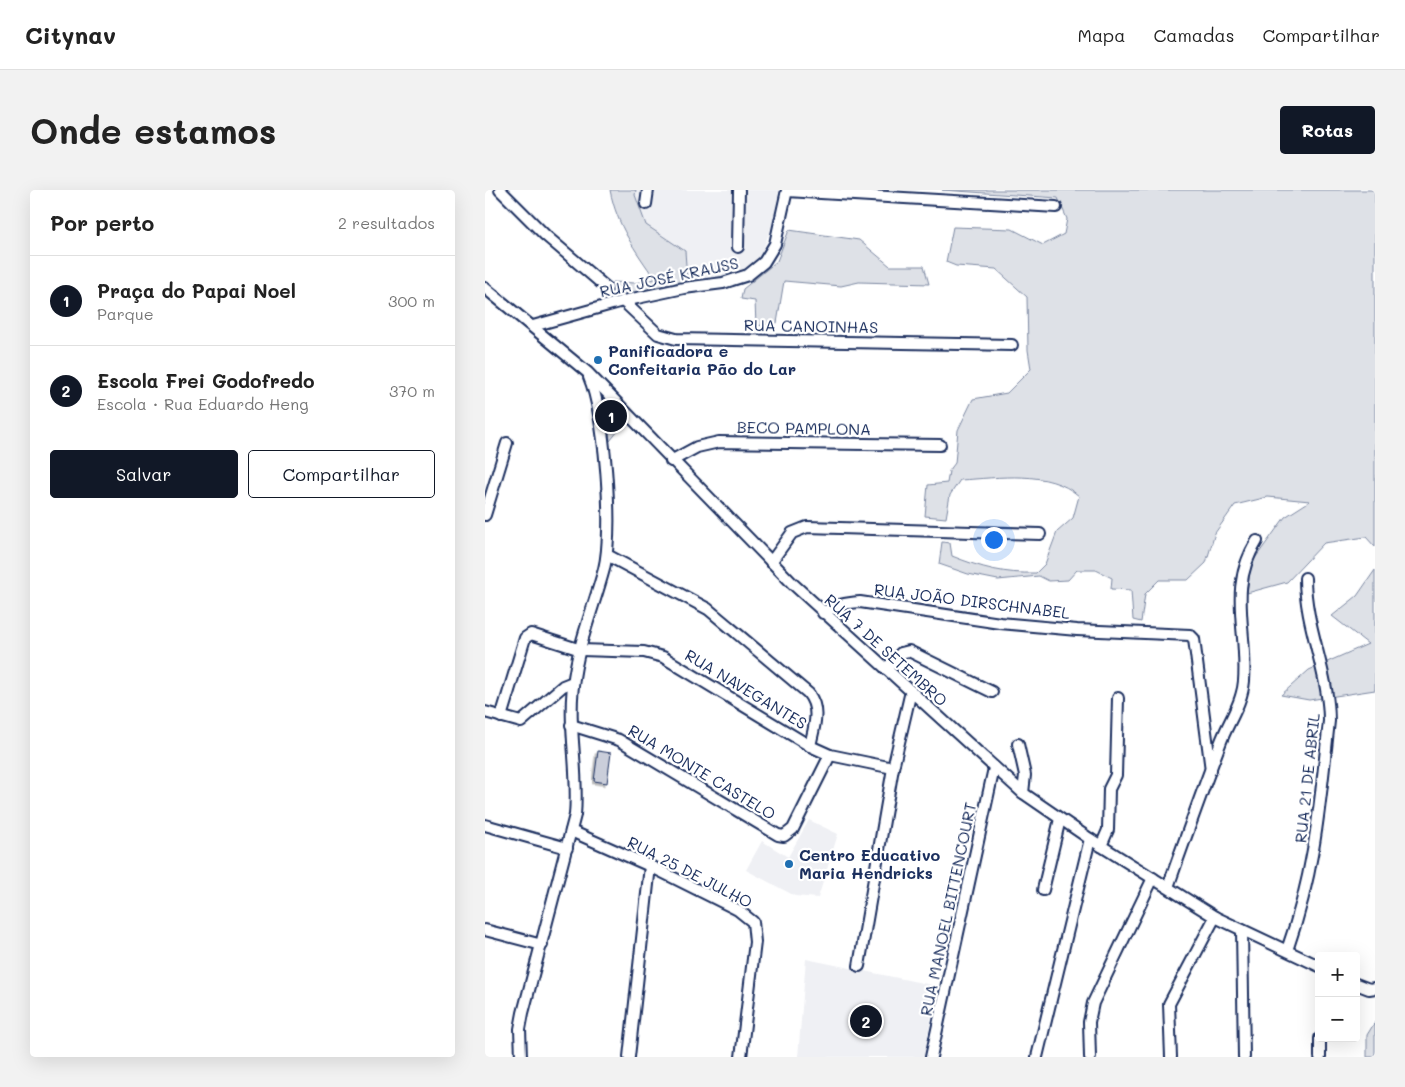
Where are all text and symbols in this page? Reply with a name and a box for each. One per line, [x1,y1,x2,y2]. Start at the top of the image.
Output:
text: Citynav [25,19,116,50]
text: Mapa [1078,23,1125,47]
text: Camadas [1153,23,1234,47]
text: Compartilhar [1262,23,1380,47]
button: Rotas [1280,106,1375,154]
text: Onde estamos [30,107,276,153]
text: Por perto [50,209,154,236]
text: 2 resultados [338,212,435,233]
street label: RUA JOSÉ KRAUSS [597,252,740,302]
text: Praça do Papai Noel [97,278,296,303]
text: 1 [62,290,70,311]
text: 300 m [388,290,435,311]
text: Parque [97,303,154,324]
street label: RUA CANOINHAS [744,314,878,337]
place label: Panificadora e Confeitaria Pão do Lar [608,340,796,379]
marker: Panificadora e Confeitaria Pão do Lar [592,354,604,366]
text: Escola Frei Godofredo [97,368,315,393]
text: 2 [62,380,70,401]
text: 370 m [389,380,435,401]
text: Escola · Rua Eduardo Heng [97,393,308,414]
pin: 1 [595,397,627,435]
street label: BECO PAMPLONA [737,416,871,439]
button: Salvar [50,450,238,498]
button: Compartilhar [248,450,435,498]
your location [981,527,1007,553]
street label: RUA JOÃO DIRSCHNABEL [873,578,1072,623]
street label: RUA 7 DE SETEMBRO [820,589,952,710]
street label: RUA NAVEGANTES [681,644,811,733]
street label: RUA 21 DE ABRIL [1289,711,1324,844]
street label: RUA MONTE CASTELO [625,719,780,824]
street label: RUA MANOEL BITTENCOURT [915,800,980,1018]
street label: RUA 25 DE JULHO [624,831,756,912]
place label: Centro Educativo Maria Hendricks [799,844,941,883]
marker: Centro Educativo Maria Hendricks [783,858,795,870]
map controls [1315,952,1360,1042]
button: + [1315,952,1360,997]
button: − [1315,997,1360,1042]
pin: 2 [850,1002,882,1040]

